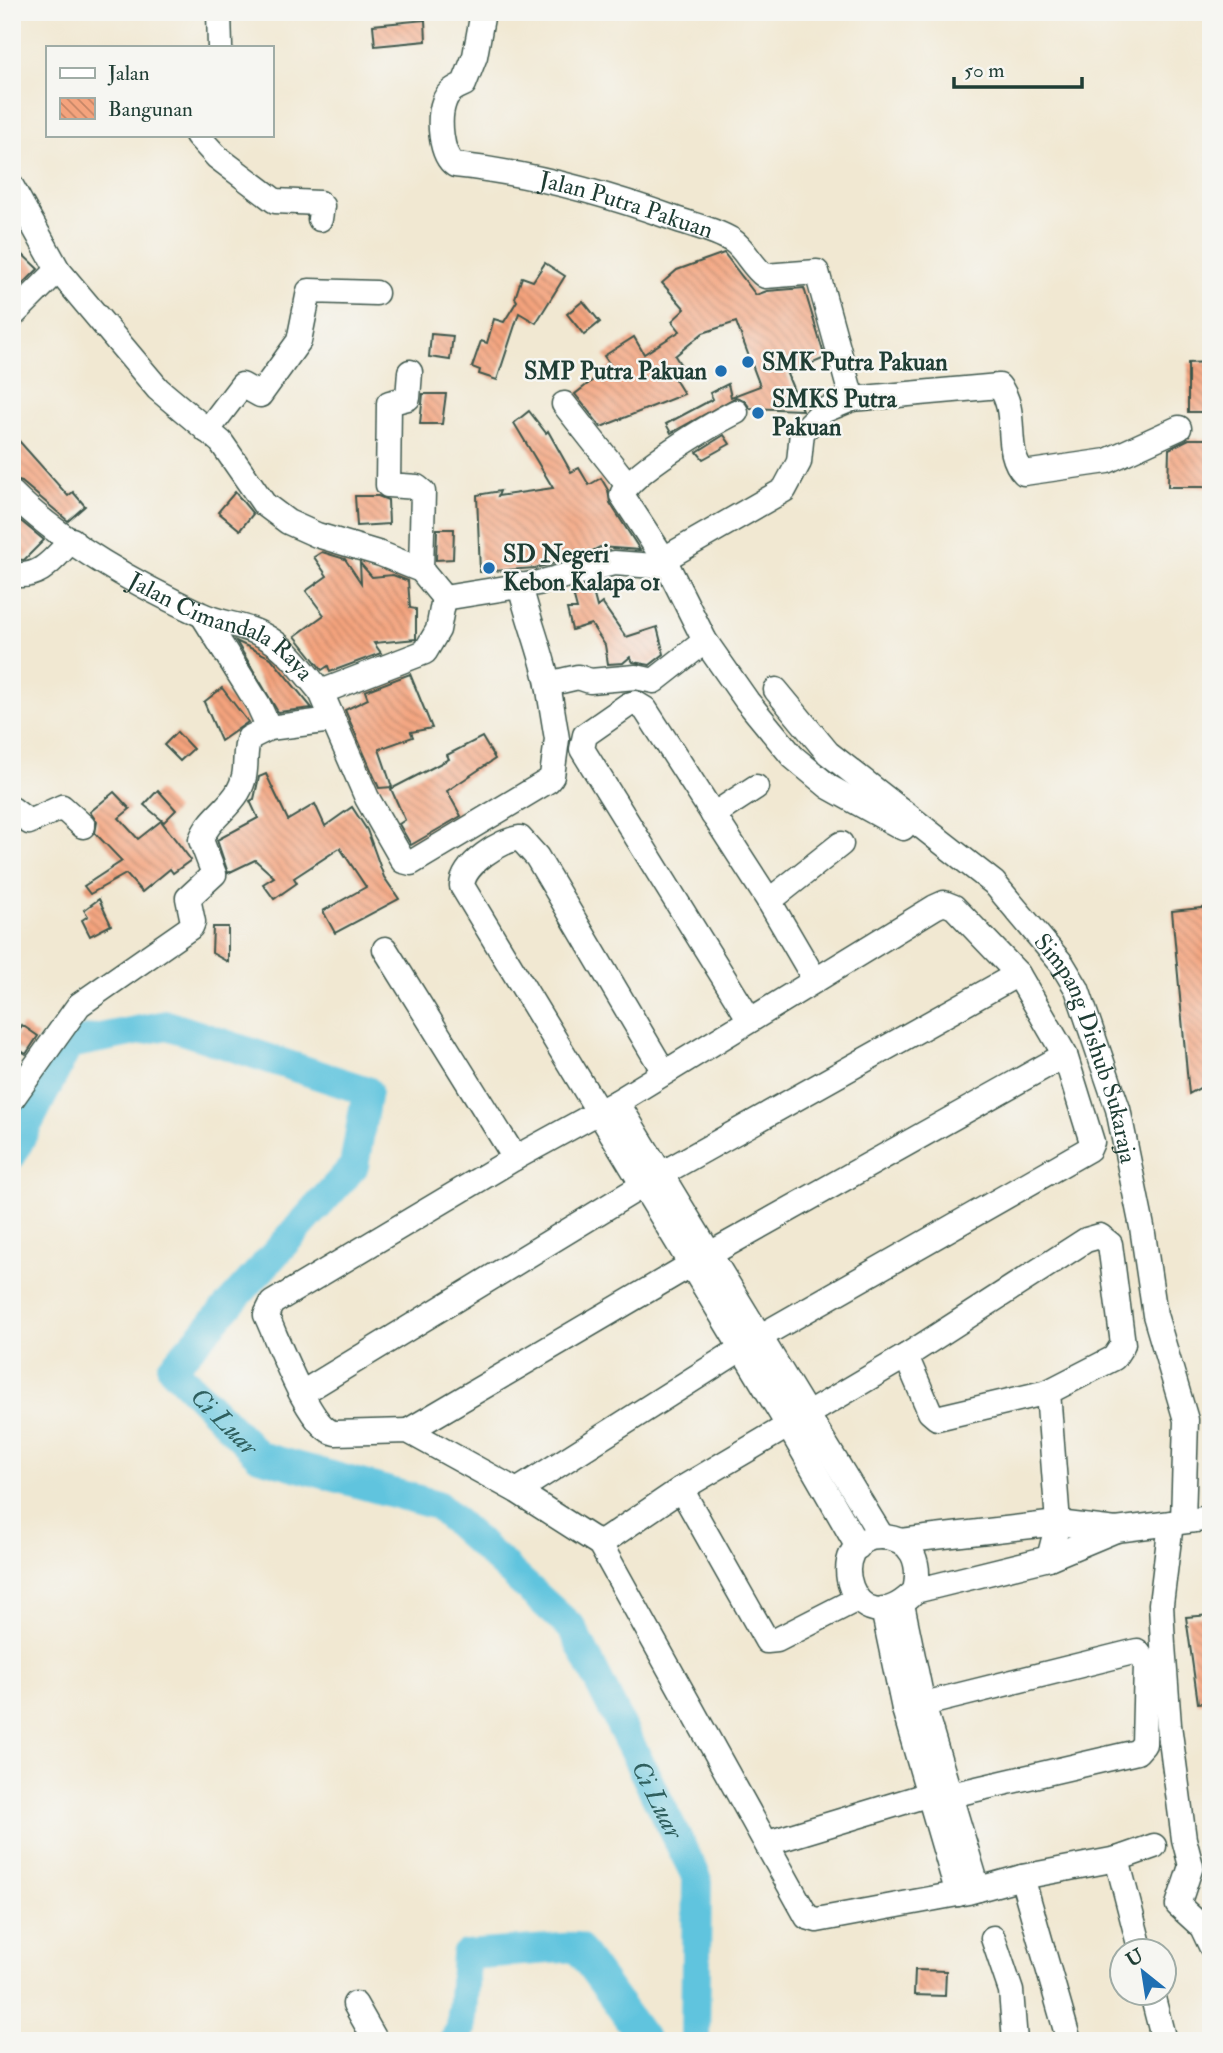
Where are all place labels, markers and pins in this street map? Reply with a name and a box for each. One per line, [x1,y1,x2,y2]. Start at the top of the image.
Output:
place label: SMK Putra Pakuan [762,347,948,378]
marker: SMK Putra Pakuan [740,354,756,370]
place label: SMP Putra Pakuan [524,356,708,387]
marker: SMP Putra Pakuan [713,363,729,379]
place label: SMKS Putra Pakuan [772,384,898,443]
marker: SMKS Putra Pakuan [750,405,766,421]
place label: SD Negeri Kebon Kalapa 01 [503,539,661,598]
marker: SD Negeri Kebon Kalapa 01 [481,560,497,576]

